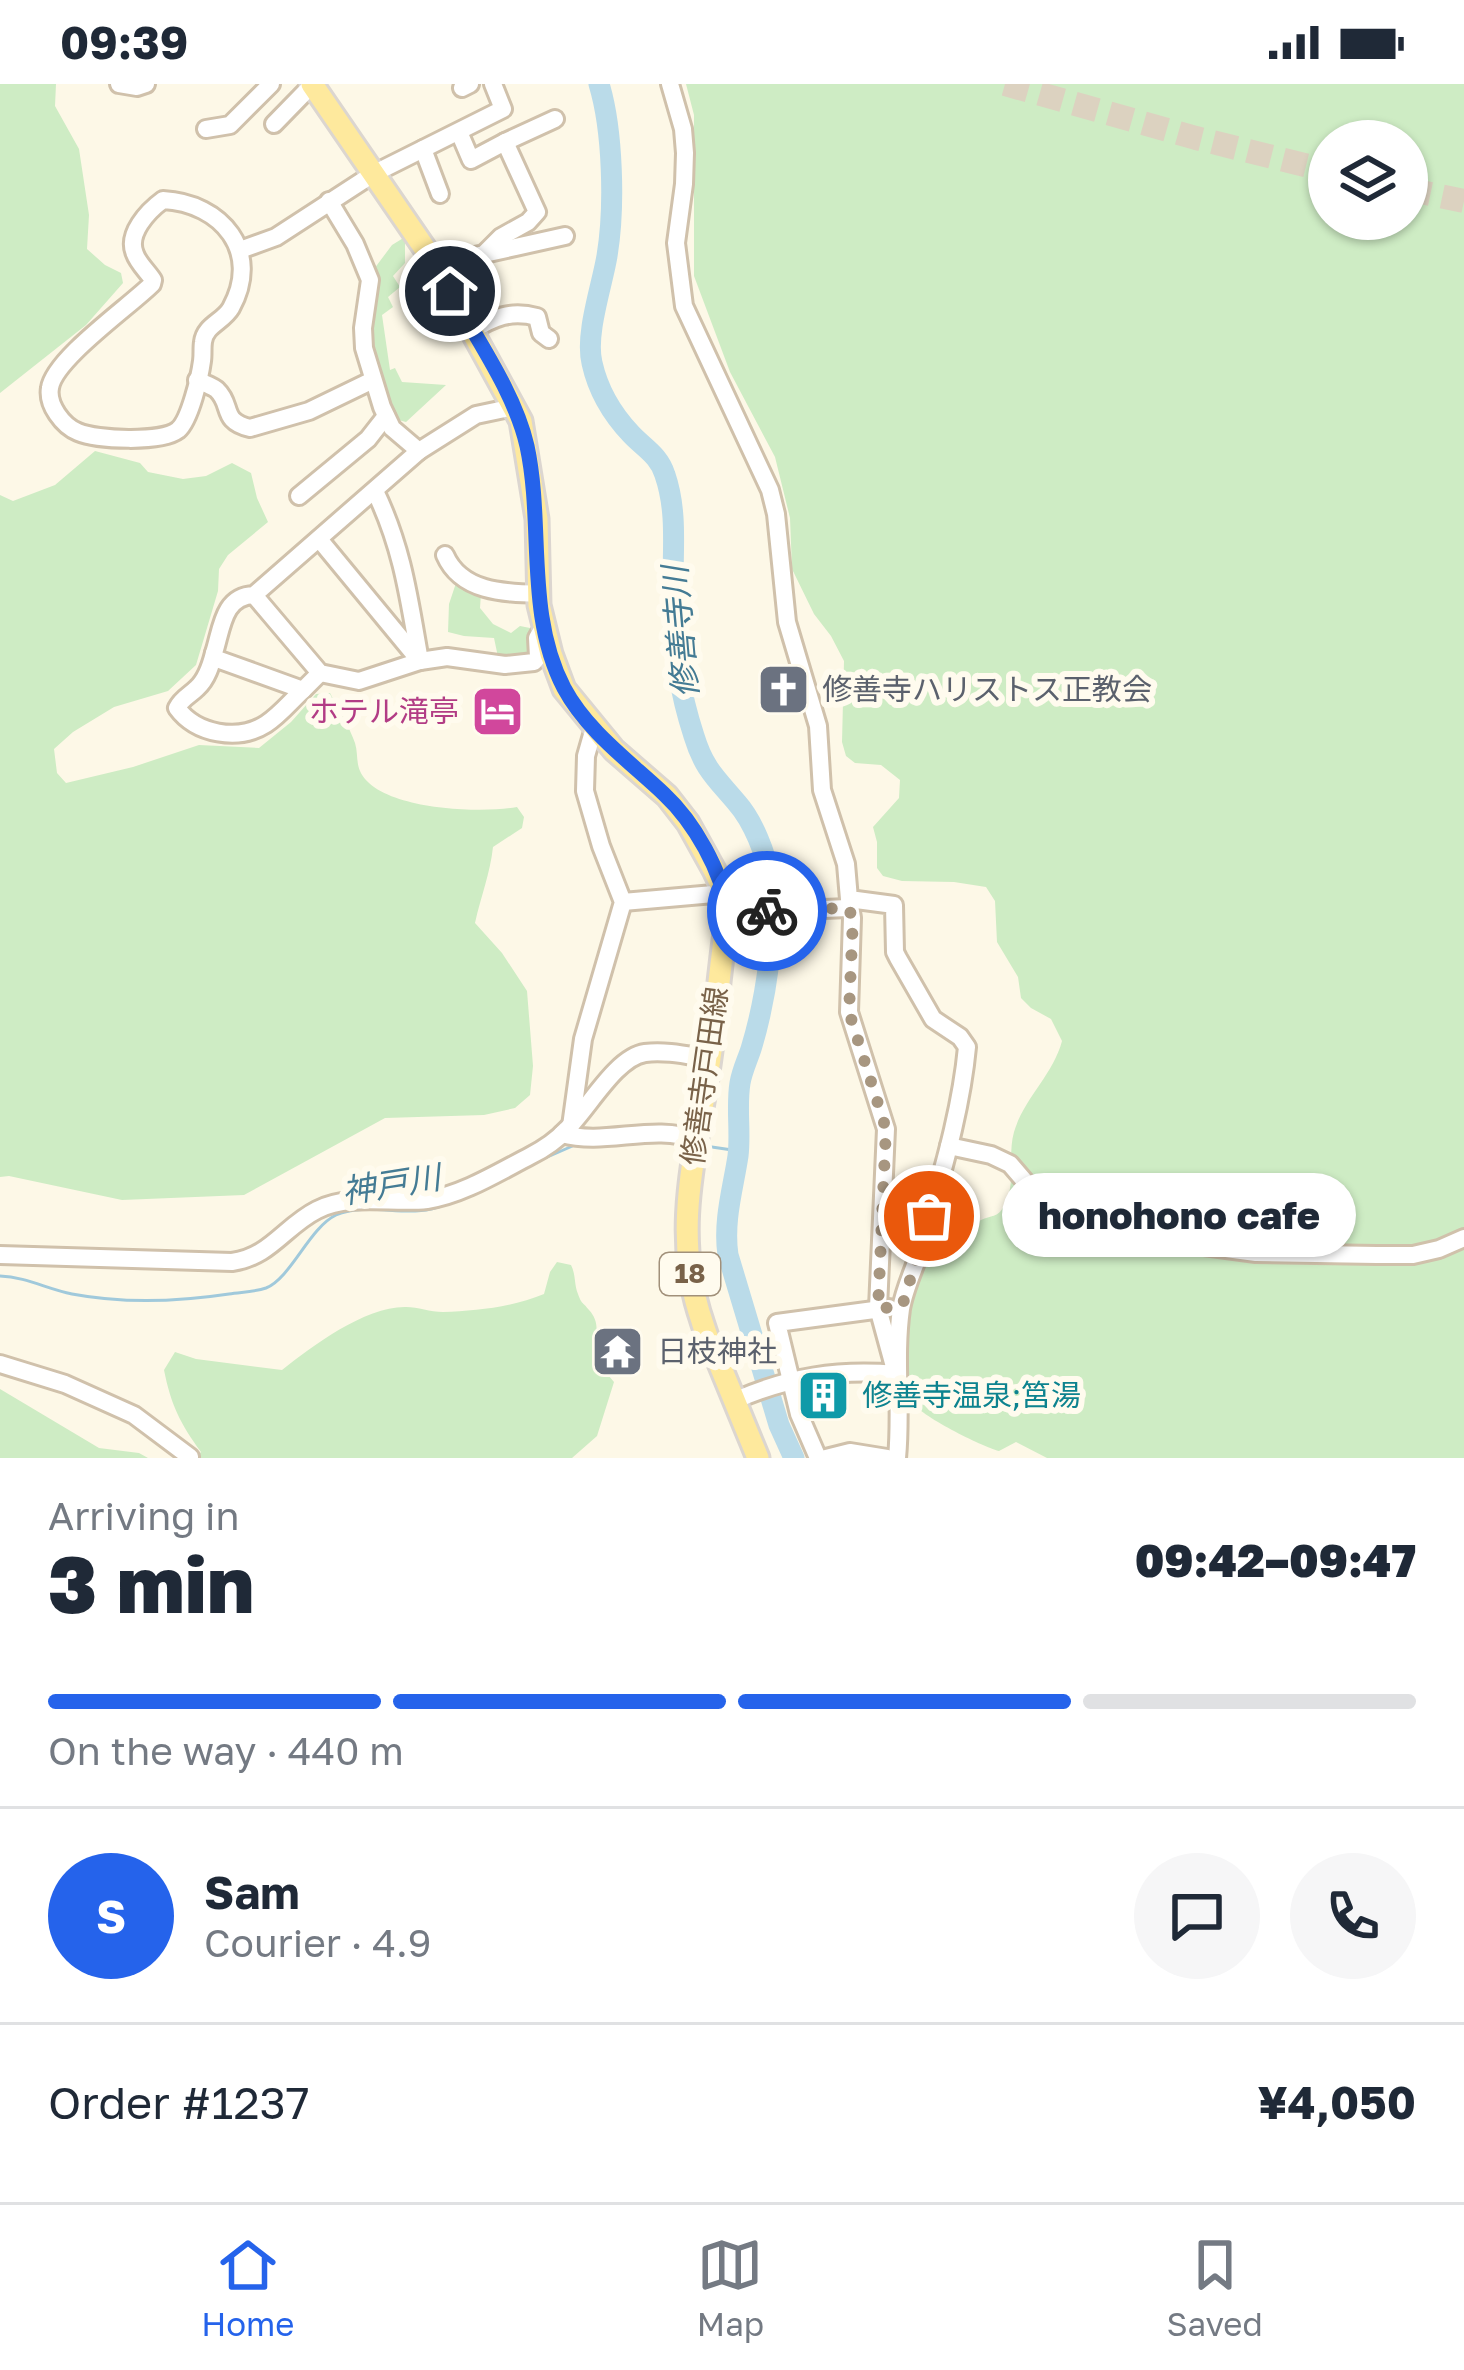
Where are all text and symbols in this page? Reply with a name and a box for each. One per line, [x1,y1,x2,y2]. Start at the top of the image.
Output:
text: 09:39 [60,15,188,69]
map controls [1308,120,1428,240]
button: layers [1308,120,1428,240]
pin [399,240,501,342]
icon: home [417,258,483,324]
water label: 修善寺川 [654,562,705,699]
church icon: 修善寺ハリストス正教会 [755,662,811,718]
place label: 修善寺ハリストス正教会 [822,671,1152,707]
hotel icon: ホテル滝亭 [470,684,526,740]
place label: ホテル滝亭 [309,693,459,729]
courier [707,851,827,971]
icon: bike [734,878,800,944]
street label: 修善寺戸田線 [674,984,734,1167]
water label: 神戸川 [339,1156,446,1211]
pin [878,1165,980,1267]
callout: honohono cafe [1001,1174,1355,1258]
icon: bag [896,1183,962,1249]
text: honohono cafe [1038,1191,1320,1238]
road number: 18 [660,1253,720,1295]
temple icon: 日枝神社 [590,1324,646,1380]
place label: 日枝神社 [657,1333,777,1369]
building icon: 修善寺温泉;筥湯 [795,1368,851,1424]
place label: 修善寺温泉;筥湯 [862,1377,1081,1413]
text: Arriving in [48,1492,239,1539]
text: 09:42–09:47 [1135,1533,1416,1587]
text: 3 min [48,1537,254,1630]
text: On the way · 440 m [48,1727,404,1774]
button: chat [1134,1853,1260,1979]
button: phone [1290,1853,1416,1979]
text: Sam [204,1865,300,1919]
text: S [96,1889,126,1943]
text: Courier · 4.9 [204,1919,431,1966]
text: Order #1237 [48,2075,310,2129]
text: ¥4,050 [1258,2075,1416,2129]
tab: Home [201,2232,294,2343]
tab: Map [697,2232,764,2343]
tab: Saved [1166,2232,1263,2343]

